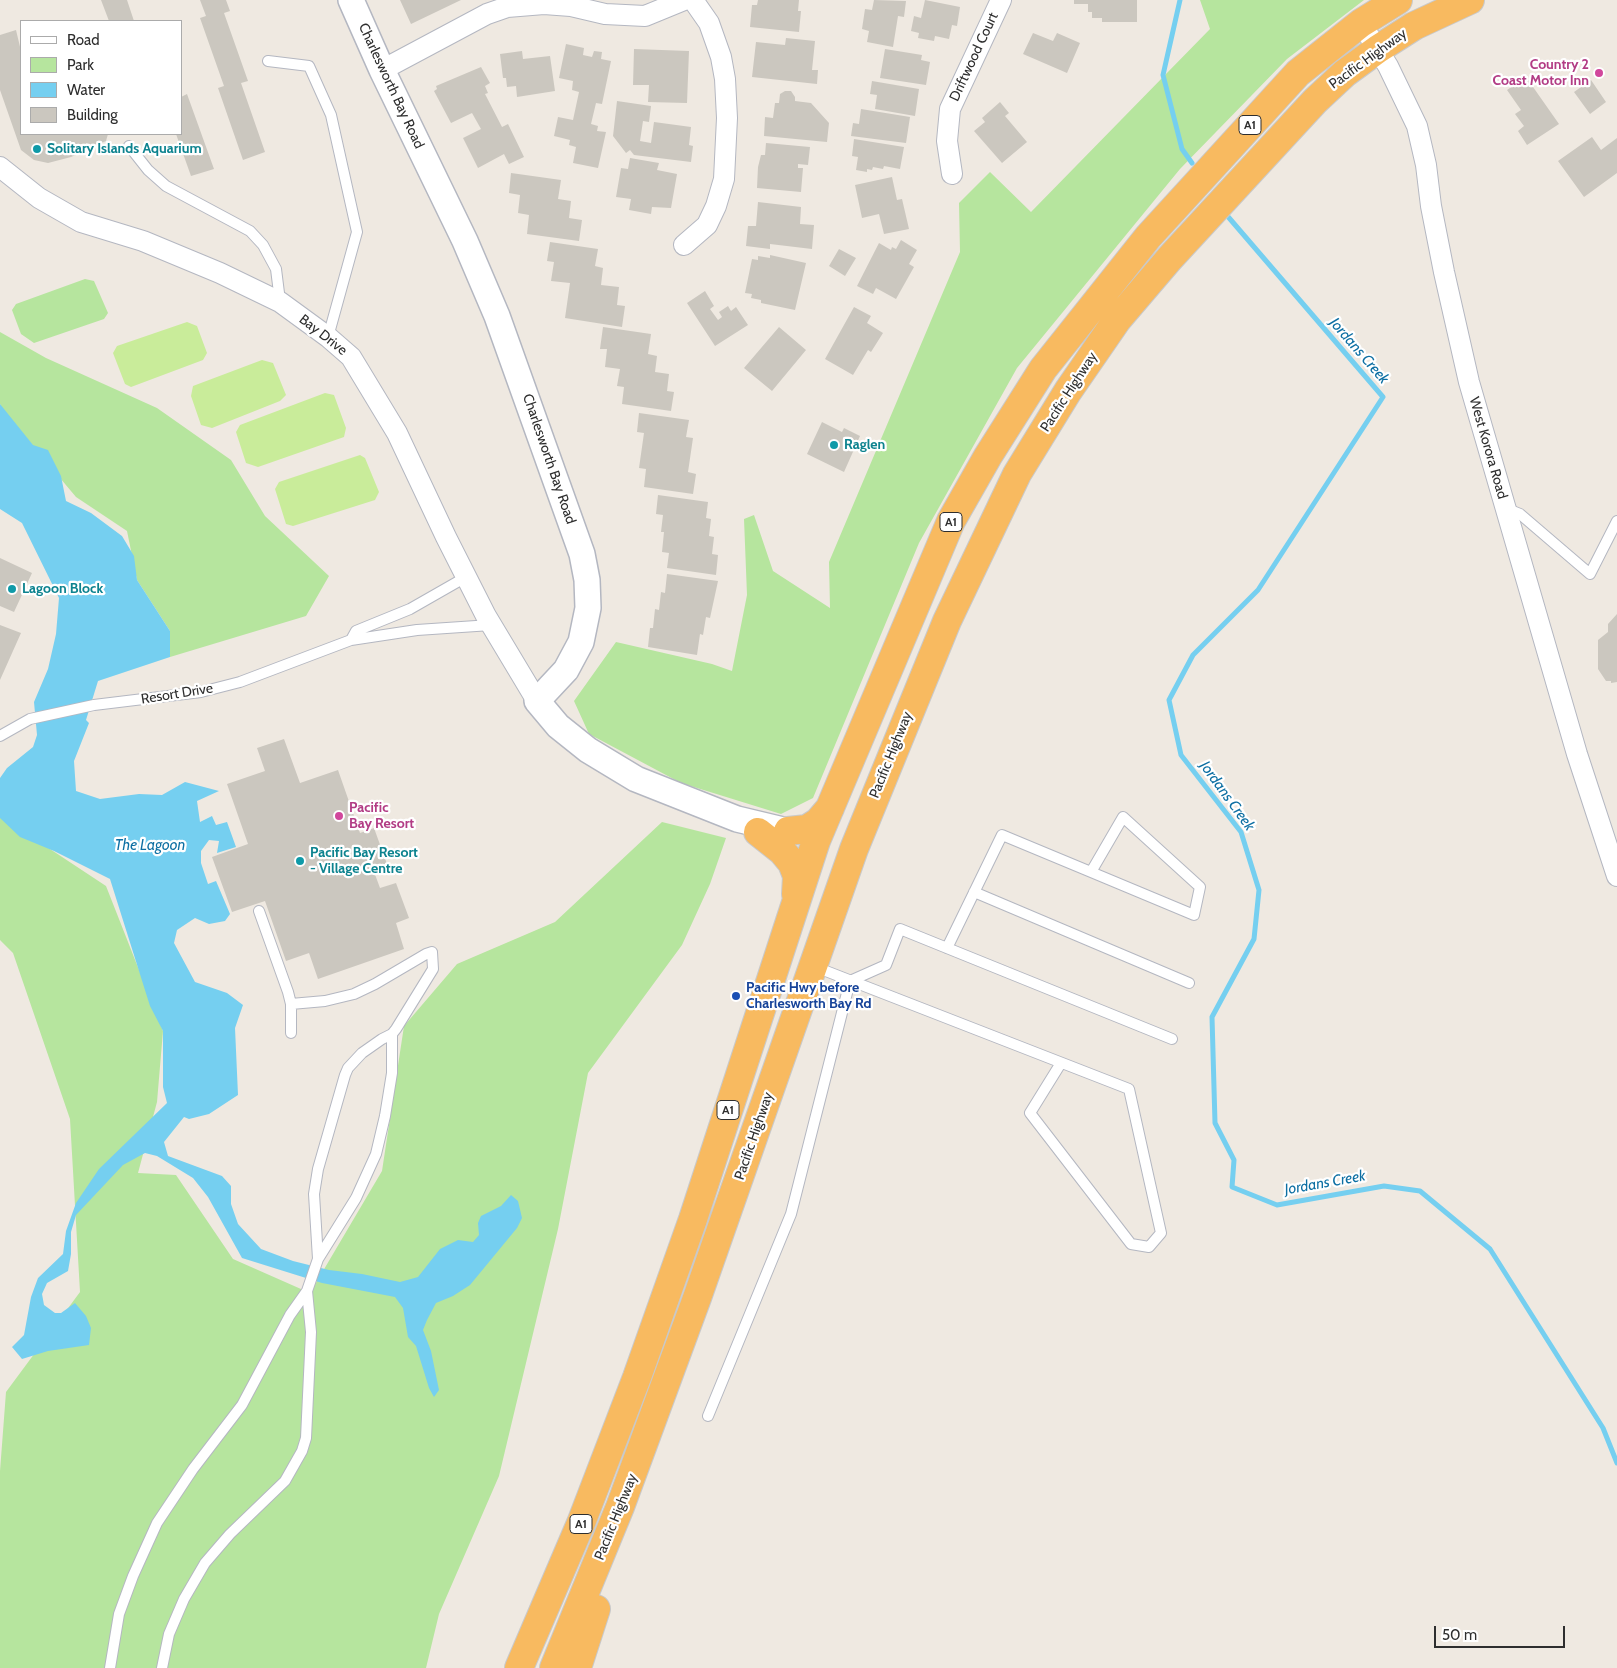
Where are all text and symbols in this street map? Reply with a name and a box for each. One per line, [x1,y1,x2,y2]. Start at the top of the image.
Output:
street label: Driftwood Court [946,10,1002,104]
legend [20,20,182,135]
street label: Charlesworth Bay Road [355,21,427,151]
street label: Pacific Highway [1326,25,1410,93]
text: Road [67,31,100,49]
text: Park [67,56,94,74]
place label: Country 2 Coast Motor Inn [1493,57,1589,90]
marker: Country 2 Coast Motor Inn [1593,67,1605,79]
text: Water [67,81,105,99]
text: Building [67,106,118,124]
road number: A1 [1239,116,1261,134]
place label: Solitary Islands Aquarium [47,141,202,157]
marker: Solitary Islands Aquarium [31,143,43,155]
street label: Bay Drive [296,311,350,359]
water label: Jordans Creek [1325,314,1393,388]
street label: Pacific Highway [1037,349,1101,435]
street label: Charlesworth Bay Road [519,392,579,526]
street label: West Korora Road [1465,395,1511,501]
place label: Raglen [844,437,885,453]
marker: Raglen [828,439,840,451]
road number: A1 [940,512,962,532]
place label: Lagoon Block [22,581,103,597]
marker: Lagoon Block [6,583,18,595]
street label: Resort Drive [140,680,214,708]
street label: Pacific Highway [866,709,916,801]
water label: Jordans Creek [1196,758,1258,834]
place label: Pacific Bay Resort [349,800,414,832]
marker: Pacific Bay Resort [333,810,345,822]
water label: The Lagoon [115,837,185,855]
place label: Pacific Bay Resort - Village Centre [310,845,418,878]
marker: Pacific Bay Resort - Village Centre [294,855,306,867]
place label: Pacific Hwy before Charlesworth Bay Rd [746,980,872,1012]
marker: Pacific Hwy before Charlesworth Bay Rd [730,990,742,1002]
street label: Pacific Highway [731,1090,777,1182]
road number: A1 [717,1100,739,1120]
water label: Jordans Creek [1283,1167,1367,1199]
street label: Pacific Highway [591,1471,641,1563]
road number: A1 [570,1515,592,1534]
scale bar [1437,1616,1568,1648]
text: 50 m [1442,1626,1477,1644]

